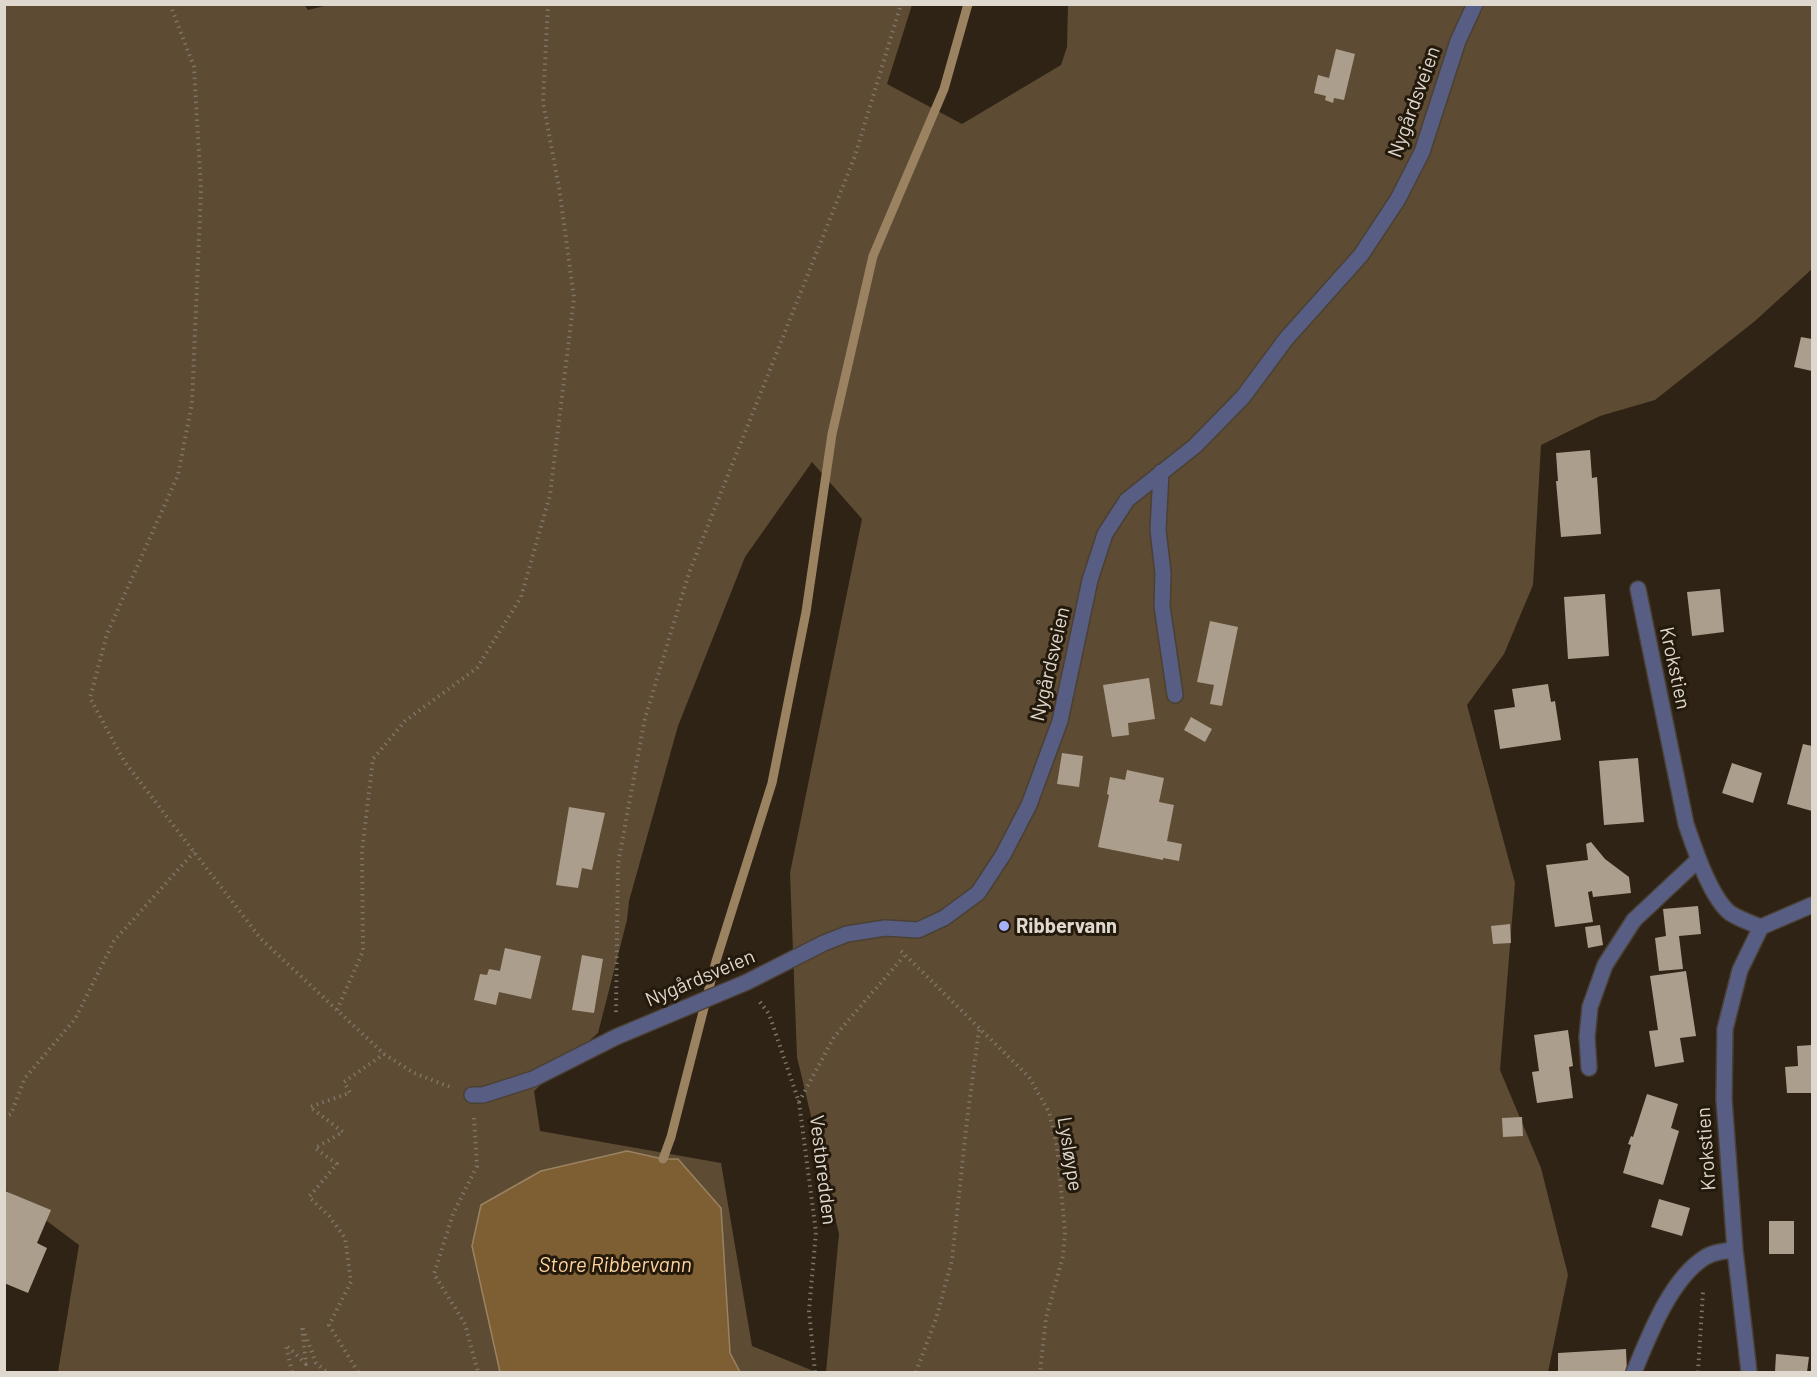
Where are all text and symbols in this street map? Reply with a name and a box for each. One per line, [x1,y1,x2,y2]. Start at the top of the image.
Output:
street label: Nygårdsveien [1383,43,1445,161]
street label: Nygårdsveien [1025,604,1075,724]
street label: Krokstien [1655,625,1695,711]
place label: Ribbervann [1016,914,1117,938]
marker: Ribbervann [997,919,1011,933]
street label: Nygårdsveien [642,944,758,1012]
street label: Krokstien [1691,1106,1721,1192]
street label: Vestbredden [804,1114,842,1226]
street label: Lysløype [1052,1115,1088,1193]
water label: Store Ribbervann [538,1252,692,1278]

